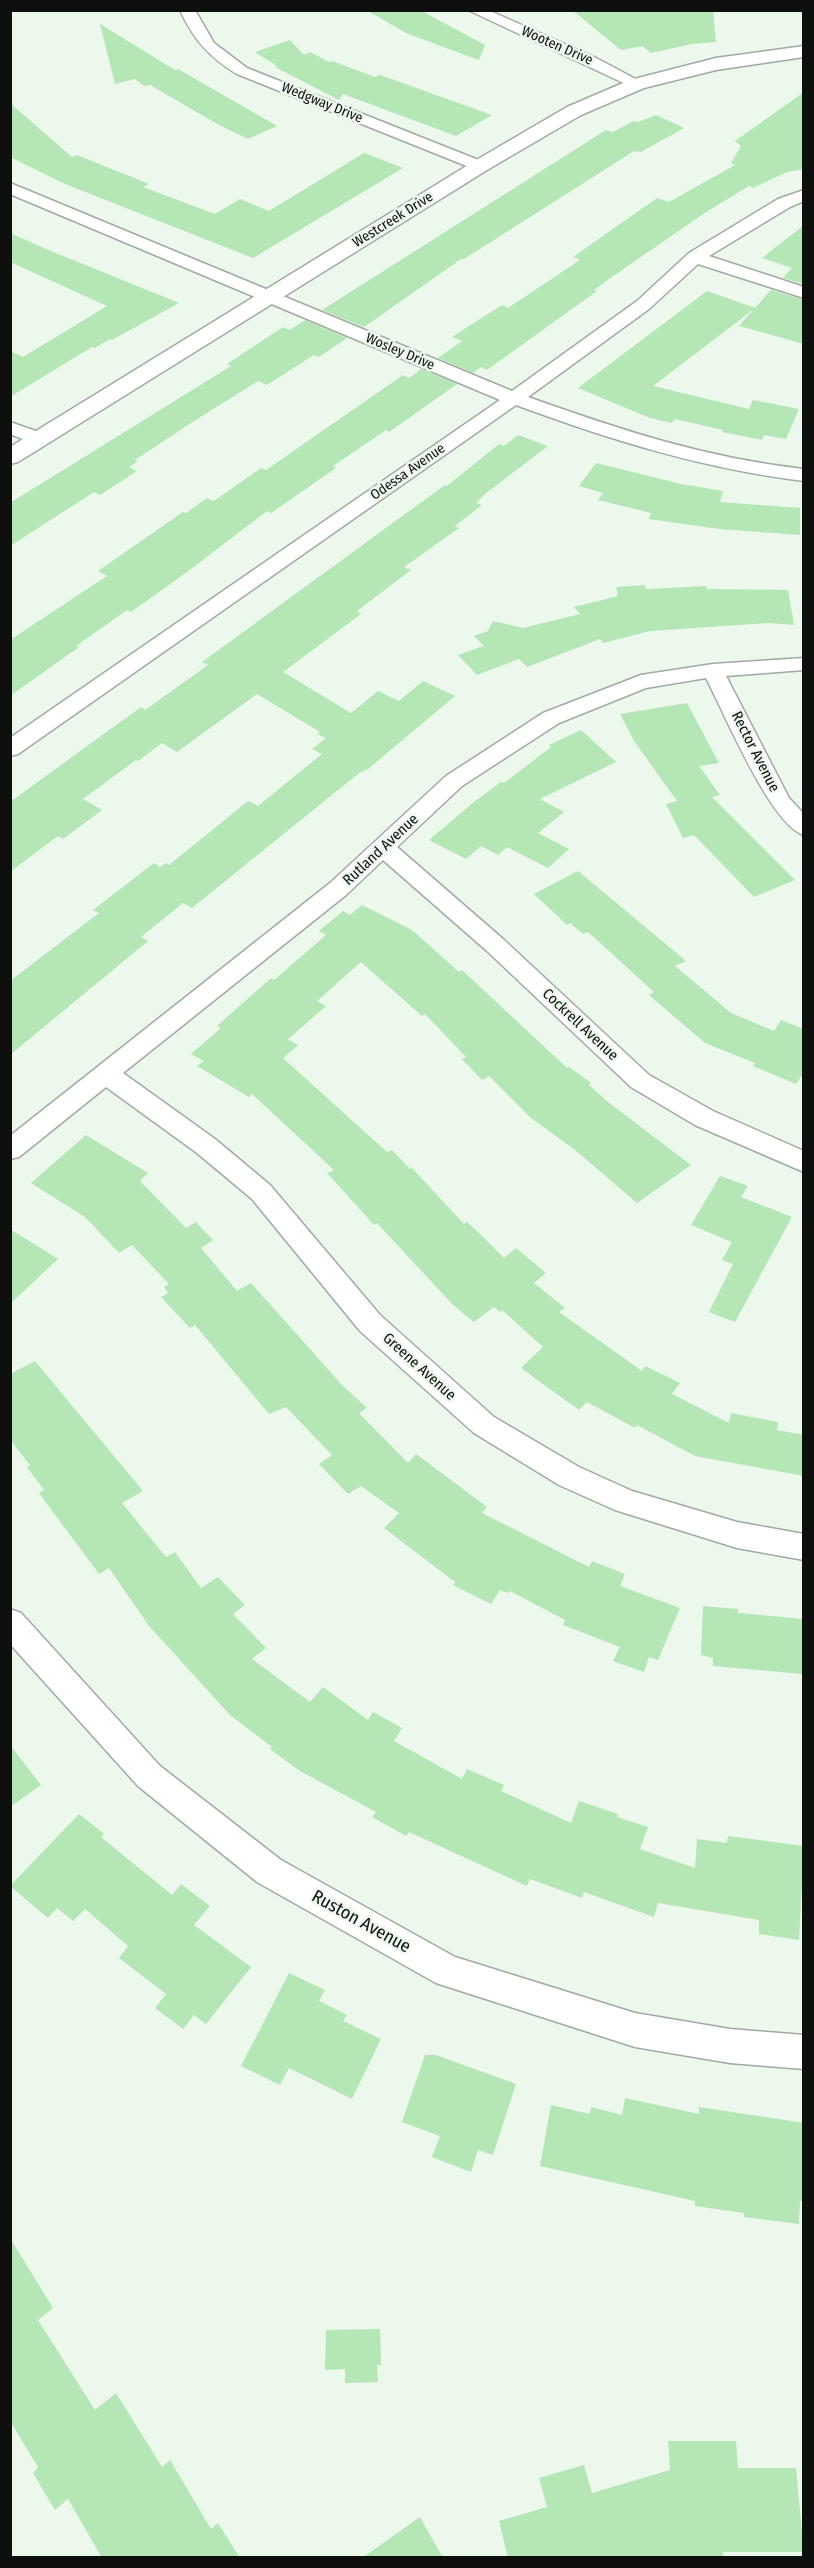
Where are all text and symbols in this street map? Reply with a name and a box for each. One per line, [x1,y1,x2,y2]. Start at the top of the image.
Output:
street label: Wooten Drive [519,23,595,69]
street label: Wedgway Drive [279,79,365,127]
street label: Westcreek Drive [350,189,436,251]
street label: Wosley Drive [363,330,437,374]
street label: Odessa Avenue [367,440,449,504]
street label: Rector Avenue [727,709,783,795]
street label: Rutland Avenue [340,810,422,890]
street label: Cockrell Avenue [538,985,622,1065]
street label: Greene Avenue [379,1329,459,1405]
street label: Ruston Avenue [308,1886,414,1958]

